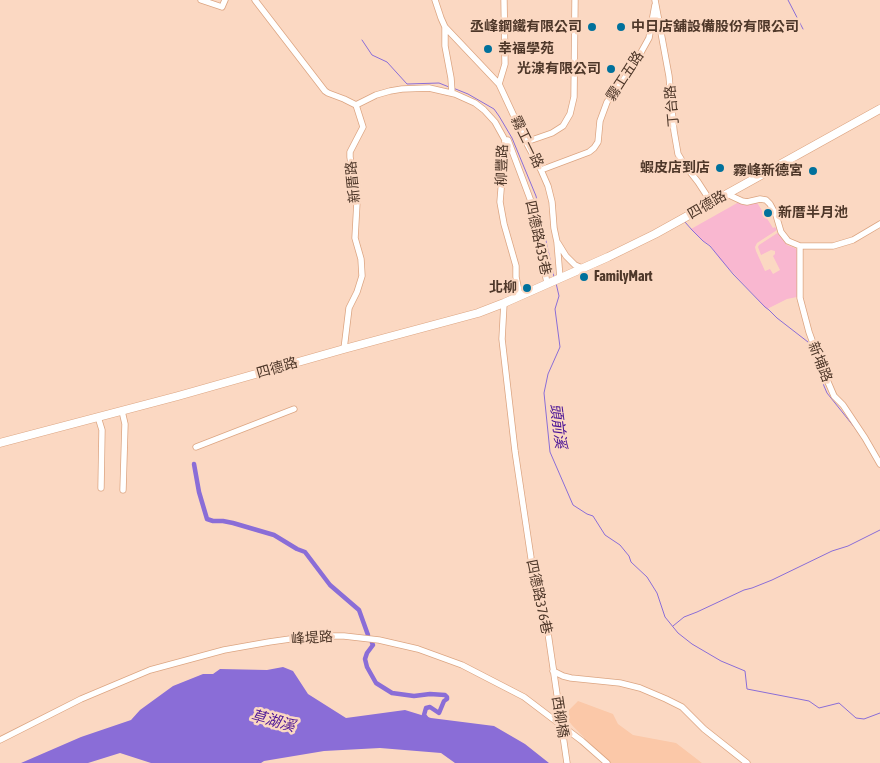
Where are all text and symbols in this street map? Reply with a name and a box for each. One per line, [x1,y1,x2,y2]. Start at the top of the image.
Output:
place label: 丞峰鋼鐵有限公司 [470,19,582,35]
place label: 中日店舖設備股份有限公司 [631,19,799,35]
marker: 丞峰鋼鐵有限公司 [586,21,598,33]
marker: 中日店舖設備股份有限公司 [615,21,627,33]
place label: 幸福學苑 [498,41,554,57]
marker: 幸福學苑 [482,43,494,55]
street label: 霧工五路 [603,48,647,104]
place label: 光湶有限公司 [517,61,601,77]
marker: 光湶有限公司 [605,63,617,75]
street label: 丁台路 [662,84,682,128]
street label: 霧工一路 [507,113,547,171]
street label: 柳豐路 [493,144,511,186]
street label: 新厝路 [342,160,364,204]
place label: 蝦皮店到店 [640,160,710,176]
marker: 蝦皮店到店 [714,162,726,174]
place label: 霧峰新德宮 [733,163,803,179]
marker: 霧峰新德宮 [807,165,819,177]
street label: 四德路 [685,187,729,223]
street label: 四德路435巷 [522,199,554,277]
place label: 新厝半月池 [778,205,848,221]
marker: 新厝半月池 [762,207,774,219]
place label: FamilyMart [594,269,652,285]
marker: FamilyMart [578,271,590,283]
place label: 北柳 [489,280,517,296]
marker: 北柳 [521,282,533,294]
street label: 新埔路 [805,339,835,385]
street label: 四德路 [254,354,300,382]
water label: 頭前溪 [546,403,570,449]
street label: 四德路376巷 [523,558,555,636]
street label: 峰堤路 [290,628,334,648]
street label: 西柳橋 [548,695,572,739]
water label: 草湖溪 [249,706,297,736]

